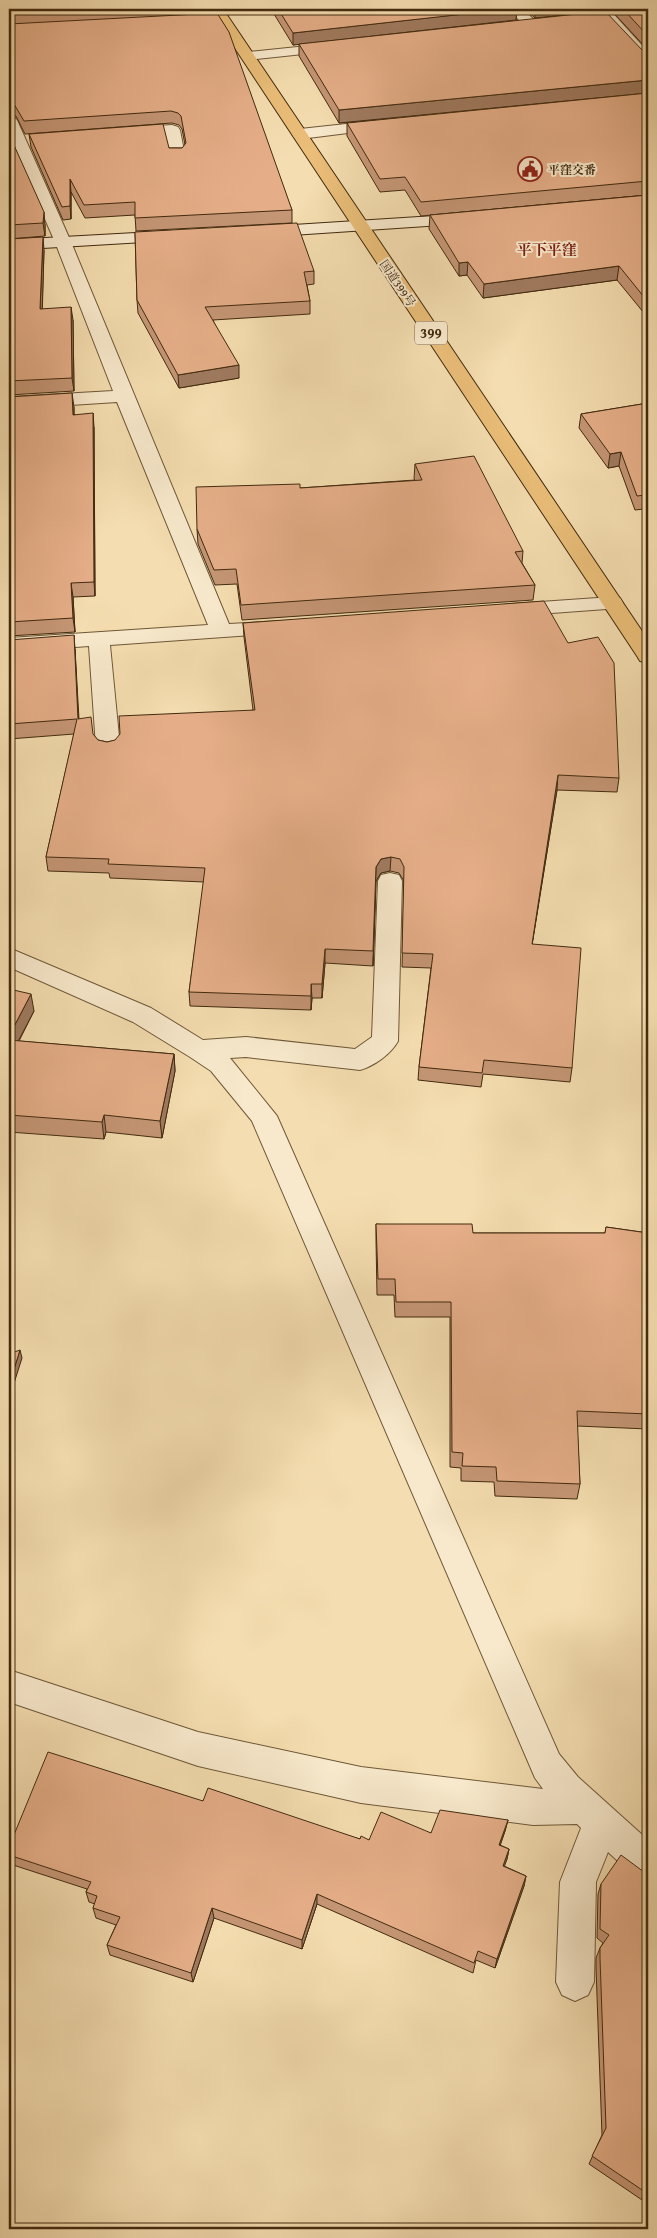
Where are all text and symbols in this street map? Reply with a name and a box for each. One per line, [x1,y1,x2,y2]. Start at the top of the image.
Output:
public building icon: 平窪交番 [517,156,543,182]
place label: 平窪交番 [548,161,596,178]
district label: 平下平窪 [517,239,577,260]
street label: 国道399号 [376,256,420,310]
road number: 399 [415,322,447,344]

